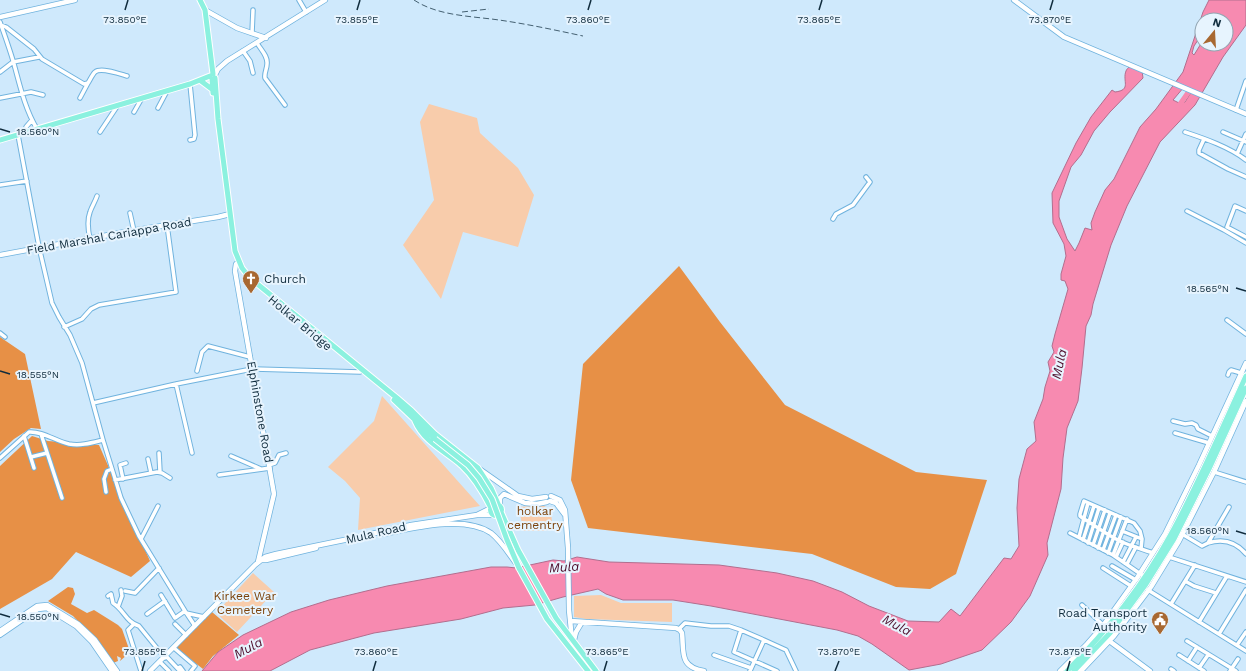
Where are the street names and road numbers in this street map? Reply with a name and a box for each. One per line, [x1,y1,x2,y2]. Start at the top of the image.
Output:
street label: Field Marshal Cariappa Road [26,215,192,257]
street label: Holkar Bridge [265,292,335,354]
street label: Elphinstone Road [244,360,276,464]
street label: Mula Road [345,519,407,547]

